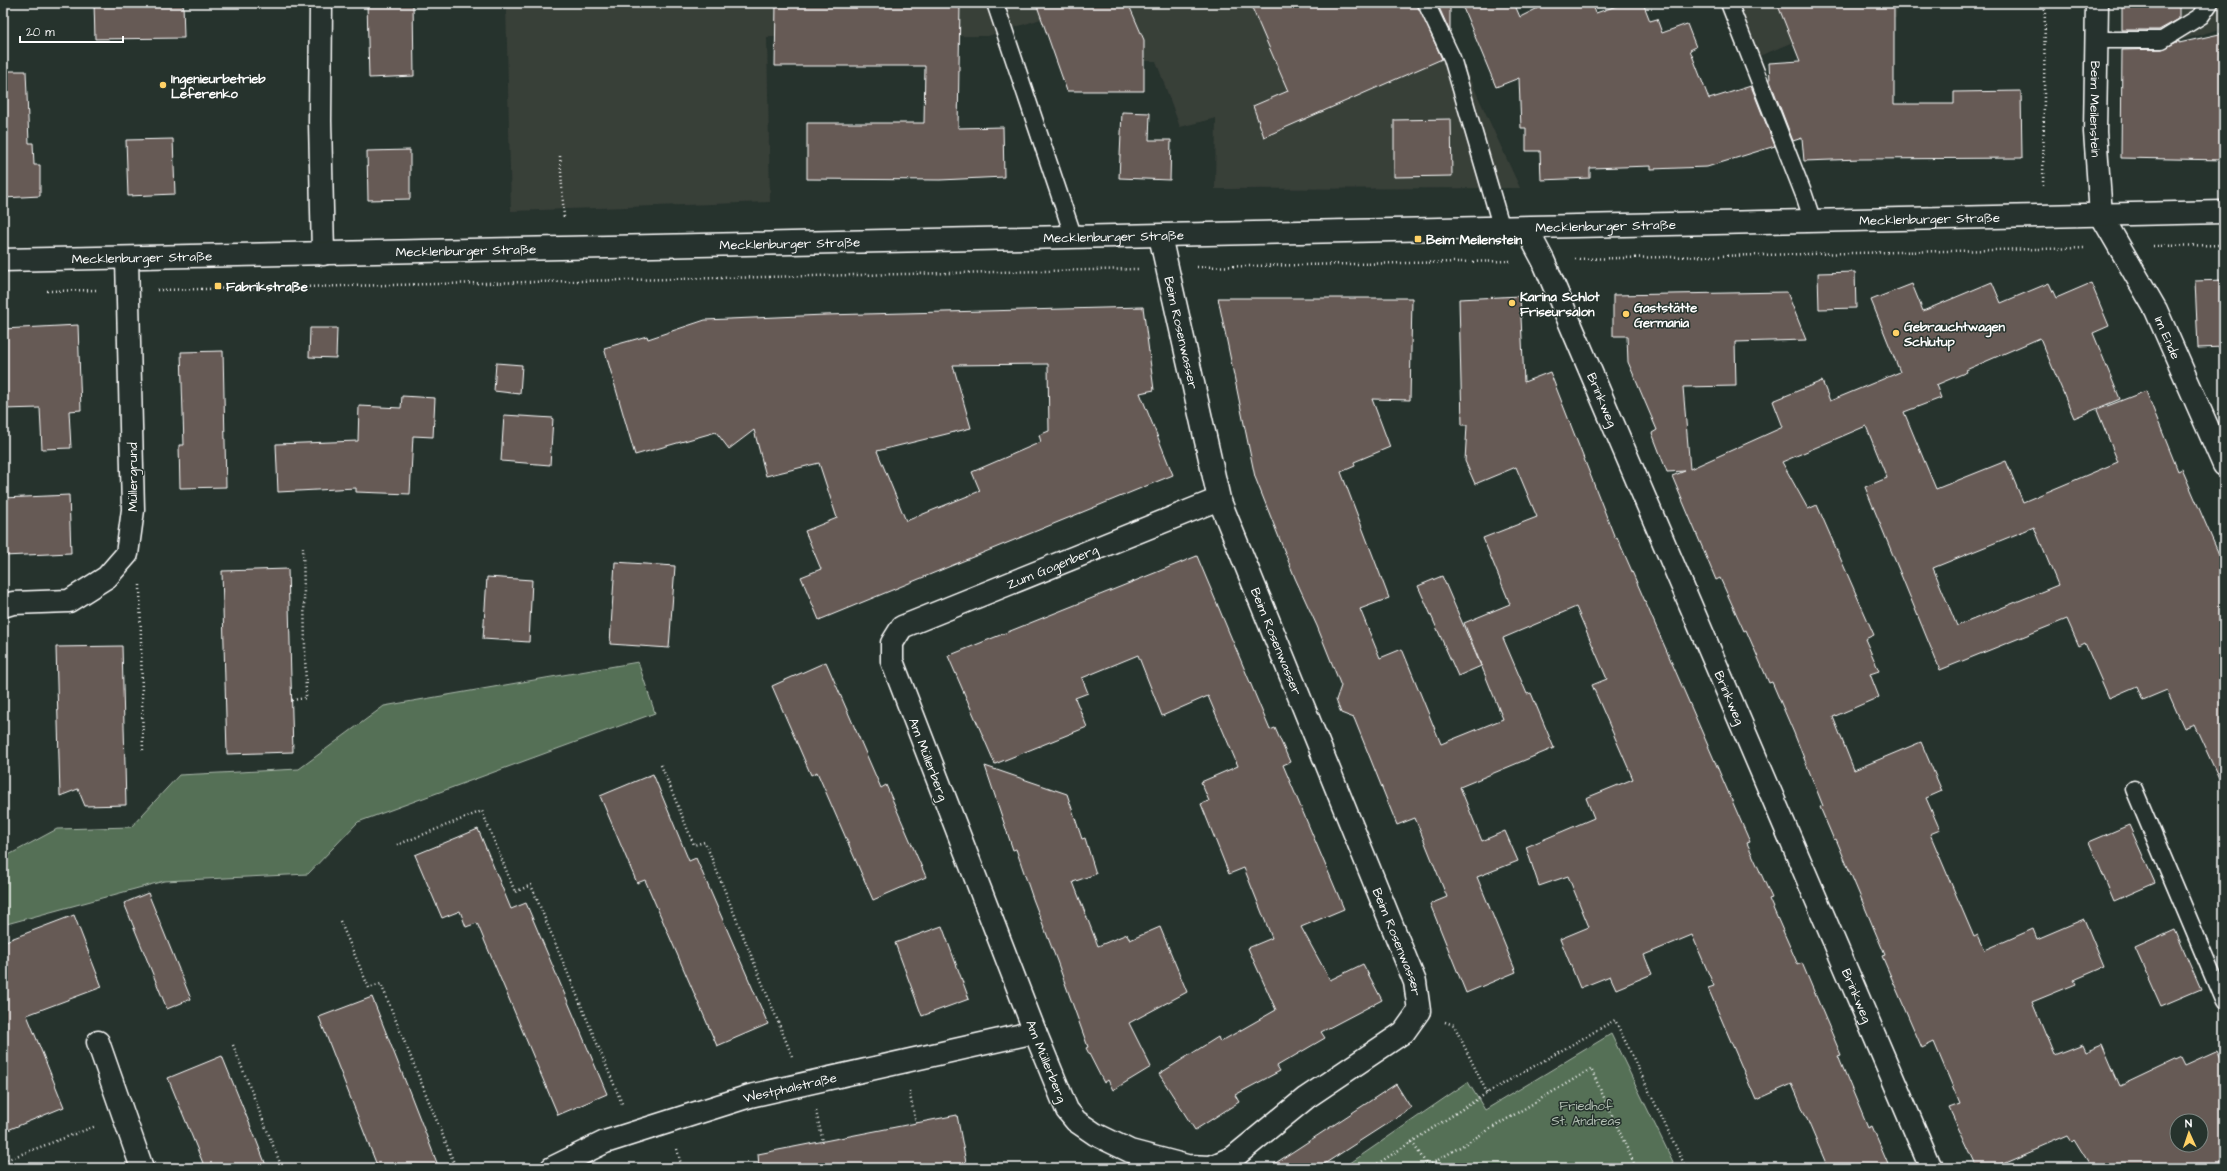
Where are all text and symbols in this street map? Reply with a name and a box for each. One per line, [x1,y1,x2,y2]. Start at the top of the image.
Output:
scale bar [20,18,123,44]
text: 20 m [26,24,55,41]
street label: Beim Meilenstein [2085,61,2105,158]
place label: Ingenieurbetrieb Leferenko [171,70,266,103]
marker: Ingenieurbetrieb Leferenko [158,80,168,90]
street label: Mecklenburger Straße [1859,209,2000,230]
street label: Mecklenburger Straße [1535,216,1676,237]
street label: Mecklenburger Straße [1043,226,1184,248]
place label: Beim Meilenstein [1426,231,1523,249]
street label: Mecklenburger Straße [719,233,860,255]
marker: Beim Meilenstein [1413,234,1423,244]
street label: Mecklenburger Straße [395,240,536,262]
street label: Mecklenburger Straße [71,247,212,269]
street label: Beim Rosenwasser [1159,275,1202,391]
place label: Fabrikstraße [226,278,308,296]
marker: Fabrikstraße [213,281,223,291]
place label: Karina Schlot Friseursalon [1520,288,1600,321]
marker: Karina Schlot Friseursalon [1507,298,1517,308]
place label: Gaststätte Germania [1634,299,1697,332]
marker: Gaststätte Germania [1621,309,1631,319]
street label: Im Ende [2150,314,2184,362]
place label: Gebrauchtwagen Schlutup [1903,318,2006,352]
marker: Gebrauchtwagen Schlutup [1891,328,1901,338]
street label: Brinkweg [1582,370,1621,430]
street label: Müllergrund [124,442,143,512]
street label: Zum Gogenberg [1004,541,1102,594]
street label: Beim Rosenwasser [1246,585,1306,698]
street label: Brinkweg [1710,668,1749,728]
street label: Am Müllerberg [903,715,952,804]
street label: Beim Rosenwasser [1368,885,1425,997]
street label: Brinkweg [1837,966,1876,1026]
street label: Am Müllerberg [1020,1017,1071,1106]
street label: Westphalstraße [741,1069,839,1108]
park label: Friedhof St. Andreas [1551,1097,1621,1130]
north arrow [2169,1113,2209,1153]
text: N [2185,1116,2192,1131]

